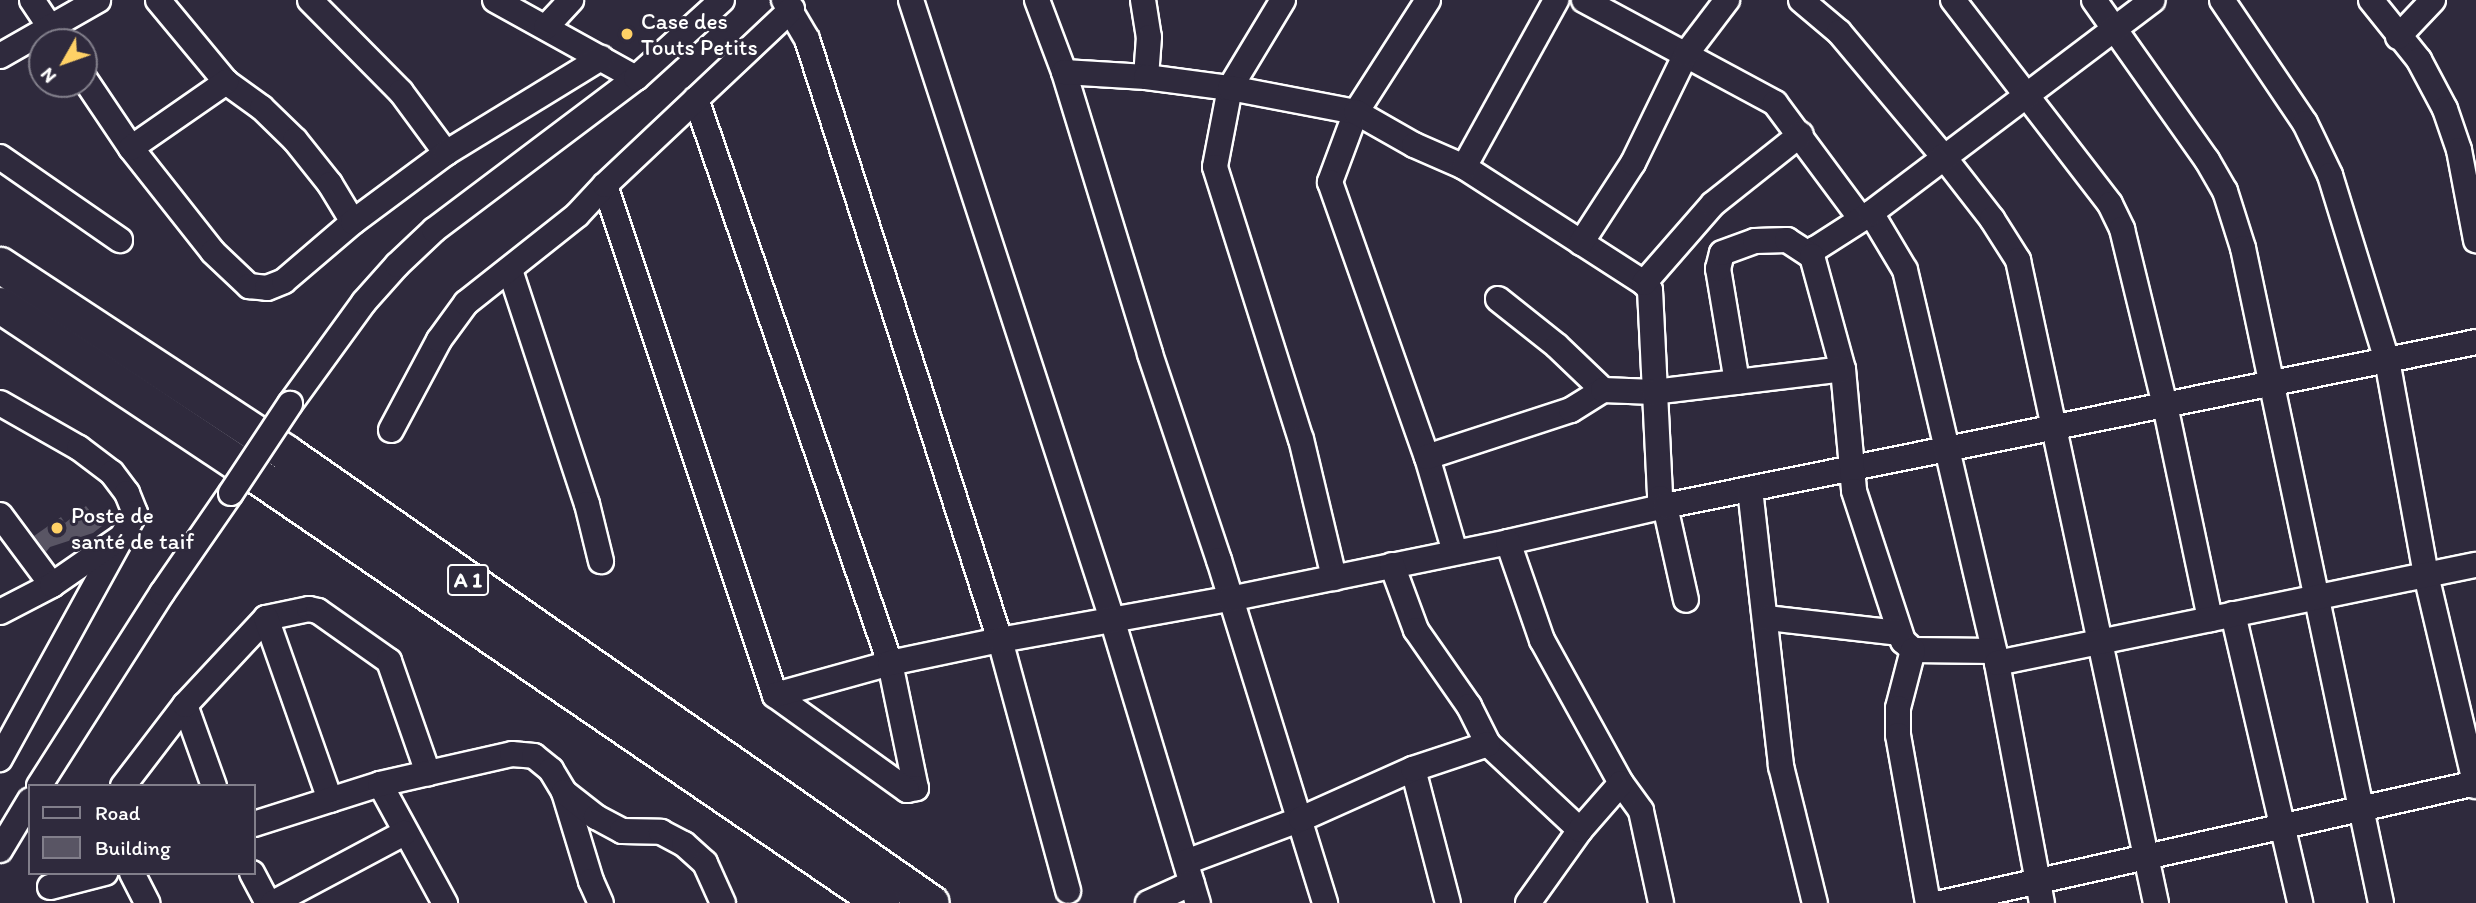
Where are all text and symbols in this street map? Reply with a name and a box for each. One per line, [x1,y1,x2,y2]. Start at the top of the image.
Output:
place label: Case des Touts Petits [641,7,757,61]
marker: Case des Touts Petits [619,26,635,42]
north arrow [28,28,98,98]
text: N [35,63,61,88]
place label: Poste de santé de taif [71,501,194,555]
marker: Poste de santé de taif [49,520,65,536]
road number: A 1 [447,562,489,598]
legend [28,784,256,875]
text: Road [95,800,140,825]
text: Building [95,835,171,860]

